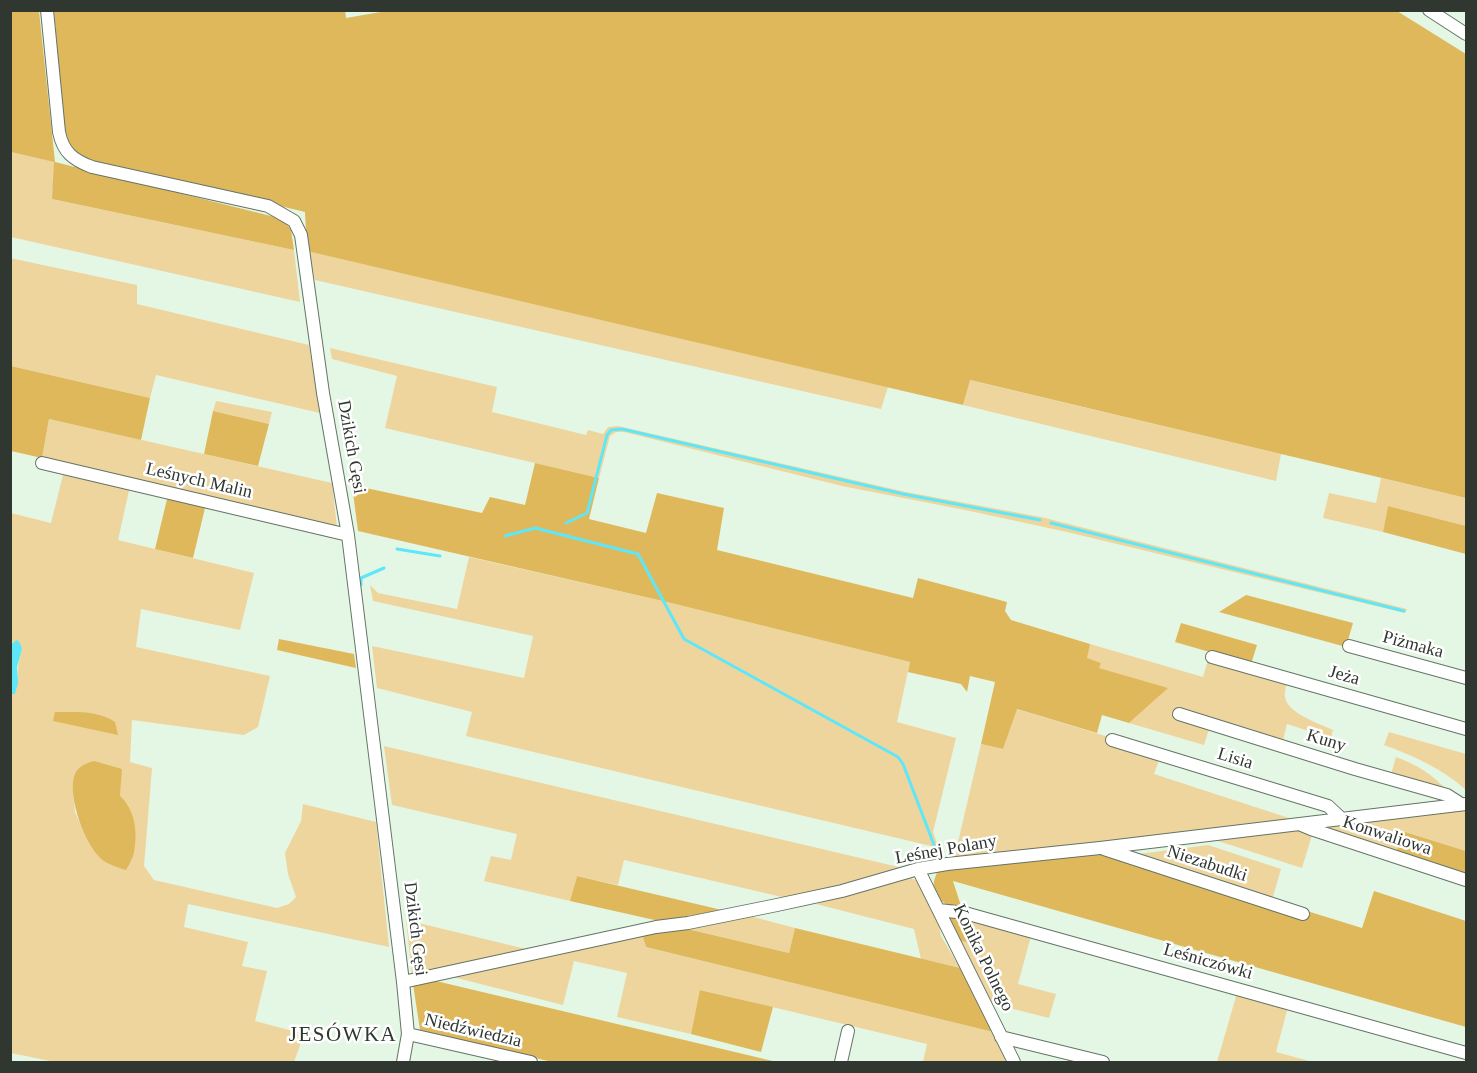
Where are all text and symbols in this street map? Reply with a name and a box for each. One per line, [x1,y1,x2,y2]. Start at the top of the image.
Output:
street label: Dzikich Gęsi [332,399,370,495]
street label: Leśnych Malin [144,458,254,504]
street label: Piżmaka [1380,627,1446,663]
street label: Jeża [1326,661,1362,691]
street label: Kuny [1304,725,1348,757]
street label: Lisia [1215,743,1255,775]
street label: Konwaliowa [1340,812,1434,860]
street label: Leśnej Polany [894,830,998,870]
street label: Niezabudki [1164,841,1250,887]
street label: Dzikich Gęsi [399,881,431,977]
street label: Konika Polnego [948,901,1018,1015]
street label: Leśniczówki [1161,939,1255,985]
street label: Niedźwiedzia [422,1009,524,1053]
district label: JESÓWKA [289,1022,397,1048]

